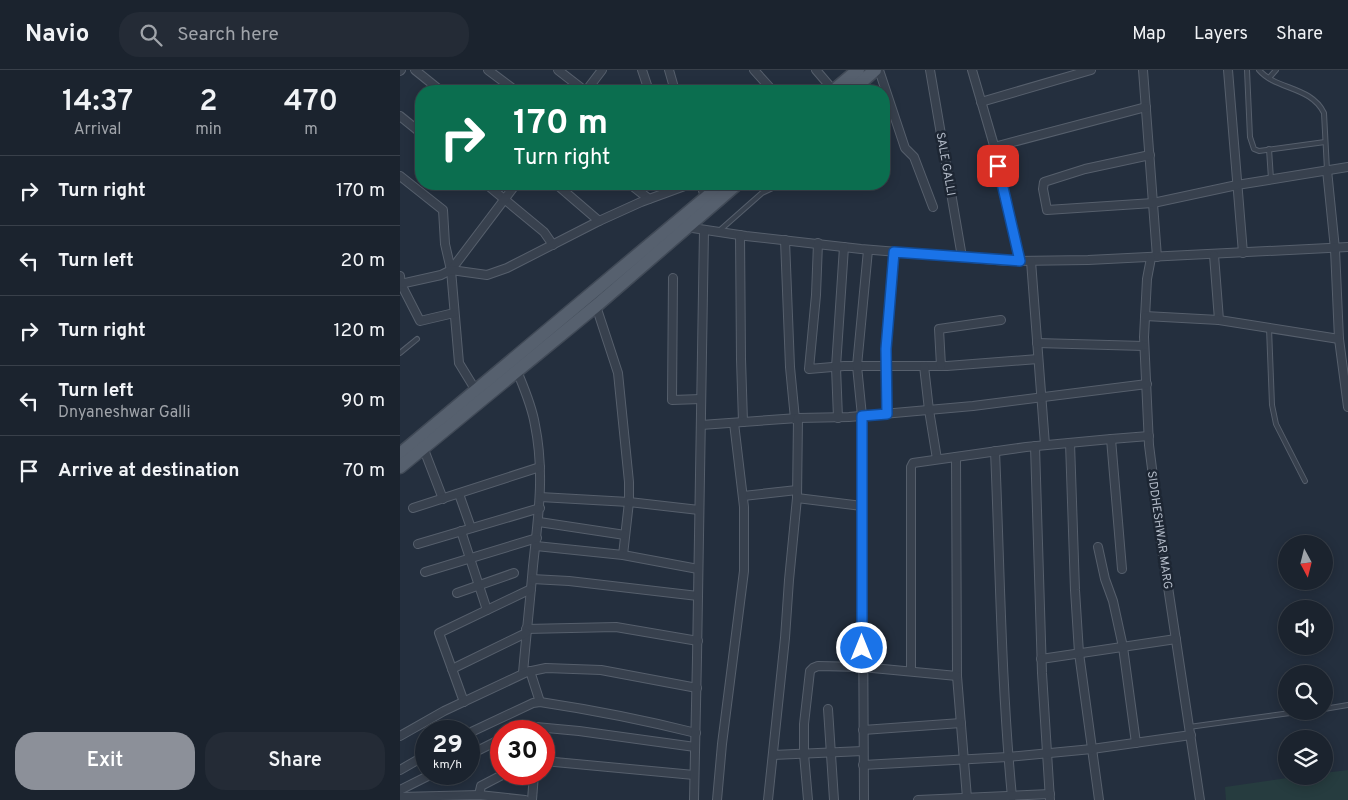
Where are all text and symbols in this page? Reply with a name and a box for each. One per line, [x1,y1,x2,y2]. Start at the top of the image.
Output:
search box [119,12,469,57]
text: Navio [25,20,89,50]
icon: search [137,21,165,49]
text: Search here [177,23,279,47]
text: Map [1132,23,1166,46]
text: Layers [1194,23,1248,46]
text: Share [1276,23,1323,46]
text: 14:37 [62,84,133,121]
text: 2 [199,84,218,121]
text: 470 [284,84,338,121]
text: 170 m [513,102,608,146]
icon: right [430,105,495,170]
text: Arrival [74,120,121,140]
text: min [195,120,222,140]
text: m [304,120,318,140]
street label: SALE GALLI [932,131,958,197]
text: Turn right [513,145,610,172]
pin [977,145,1019,187]
icon: arrive [984,152,1012,180]
icon: right [15,177,43,205]
text: Turn right [58,179,146,203]
text: 170 m [336,179,385,203]
icon: left [15,247,43,275]
text: Turn left [58,249,134,273]
text: 20 m [341,249,385,273]
icon: right [15,317,43,345]
text: Turn right [58,319,146,343]
text: 120 m [334,319,385,343]
text: Turn left [58,379,134,403]
icon: left [15,387,43,415]
text: 90 m [341,389,385,413]
text: Dnyaneshwar Galli [58,403,191,423]
icon: arrive [15,457,43,485]
text: Arrive at destination [58,459,239,483]
text: 70 m [343,459,385,483]
street label: SIDDHESHWAR MARG [1143,470,1175,590]
north arrow [1278,535,1332,590]
map controls [1278,535,1333,785]
button: sound [1278,600,1333,655]
position arrow [835,621,887,673]
button: search [1278,665,1333,720]
speed limit sign: 30 [490,720,555,785]
text: 29 [432,730,463,762]
button: layers [1278,730,1333,785]
button: Exit [15,732,195,790]
button: Share [205,732,385,790]
text: km/h [433,757,462,773]

